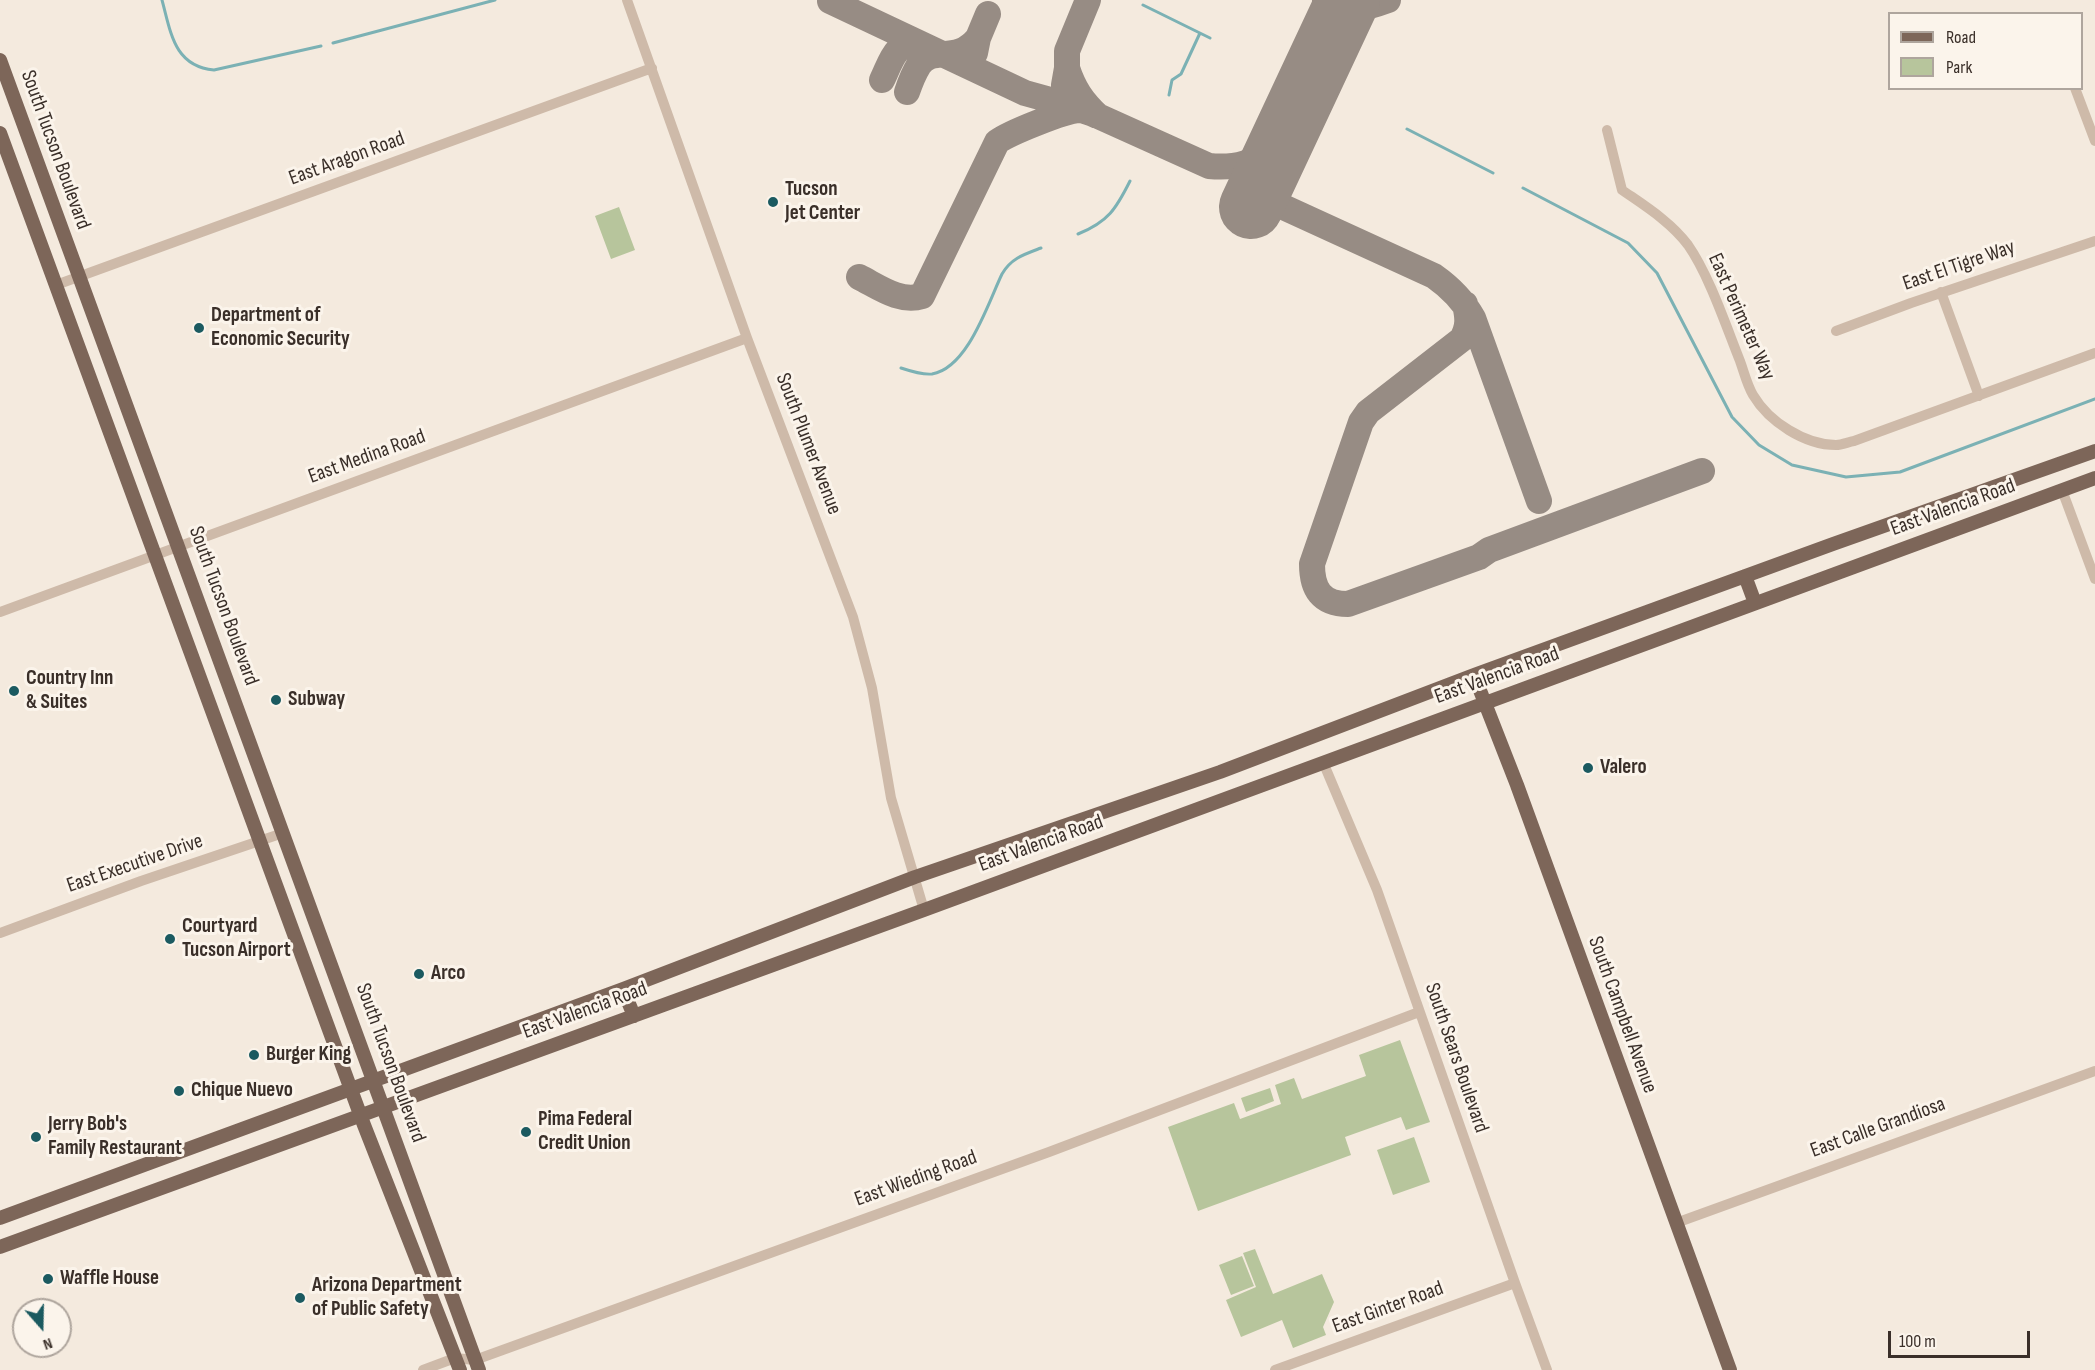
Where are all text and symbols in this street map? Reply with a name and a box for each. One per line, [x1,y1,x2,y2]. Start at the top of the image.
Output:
legend [1888,12,2083,90]
text: Road [1946,27,1976,48]
text: Park [1946,57,1972,78]
street label: South Tucson Boulevard [15,67,95,233]
street label: East Aragon Road [286,126,408,192]
place label: Tucson Jet Center [785,177,860,227]
marker: Tucson Jet Center [766,195,780,209]
street label: East El Tigre Way [1900,235,2018,297]
street label: East Perimeter Way [1702,250,1780,384]
place label: Department of Economic Security [211,303,350,353]
marker: Department of Economic Security [192,321,206,335]
street label: South Plumer Avenue [769,370,847,518]
street label: East Medina Road [305,424,429,490]
street label: East Valencia Road [1887,474,2019,542]
street label: South Tucson Boulevard [183,523,263,689]
street label: East Valencia Road [1431,642,1563,710]
place label: Country Inn & Suites [26,666,113,716]
marker: Country Inn & Suites [7,684,21,698]
place label: Subway [288,687,345,713]
marker: Subway [269,693,283,707]
place label: Valero [1600,755,1647,781]
marker: Valero [1581,761,1595,775]
street label: East Valencia Road [975,810,1107,878]
street label: East Executive Drive [64,829,206,899]
place label: Courtyard Tucson Airport [182,914,291,964]
marker: Courtyard Tucson Airport [163,932,177,946]
street label: South Campbell Avenue [1582,933,1662,1097]
place label: Arco [431,961,465,987]
marker: Arco [412,967,426,981]
street label: East Valencia Road [519,977,651,1045]
street label: South Tucson Boulevard [350,980,430,1146]
street label: South Sears Boulevard [1419,980,1493,1136]
place label: Burger King [266,1042,351,1068]
marker: Burger King [247,1048,261,1062]
place label: Chique Nuevo [191,1078,293,1104]
marker: Chique Nuevo [172,1084,186,1098]
street label: East Calle Grandiosa [1807,1092,1949,1164]
place label: Pima Federal Credit Union [538,1107,632,1157]
place label: Jerry Bob's Family Restaurant [48,1112,182,1162]
marker: Pima Federal Credit Union [519,1125,533,1139]
marker: Jerry Bob's Family Restaurant [29,1130,43,1144]
street label: East Wieding Road [852,1145,980,1213]
place label: Waffle House [60,1266,159,1292]
marker: Waffle House [41,1272,55,1286]
place label: Arizona Department of Public Safety [312,1273,462,1323]
street label: East Ginter Road [1329,1276,1447,1340]
marker: Arizona Department of Public Safety [293,1291,307,1305]
north arrow [12,1298,72,1358]
scale bar [1891,1319,2034,1357]
text: 100 m [1899,1331,1936,1352]
text: N [40,1333,55,1354]

